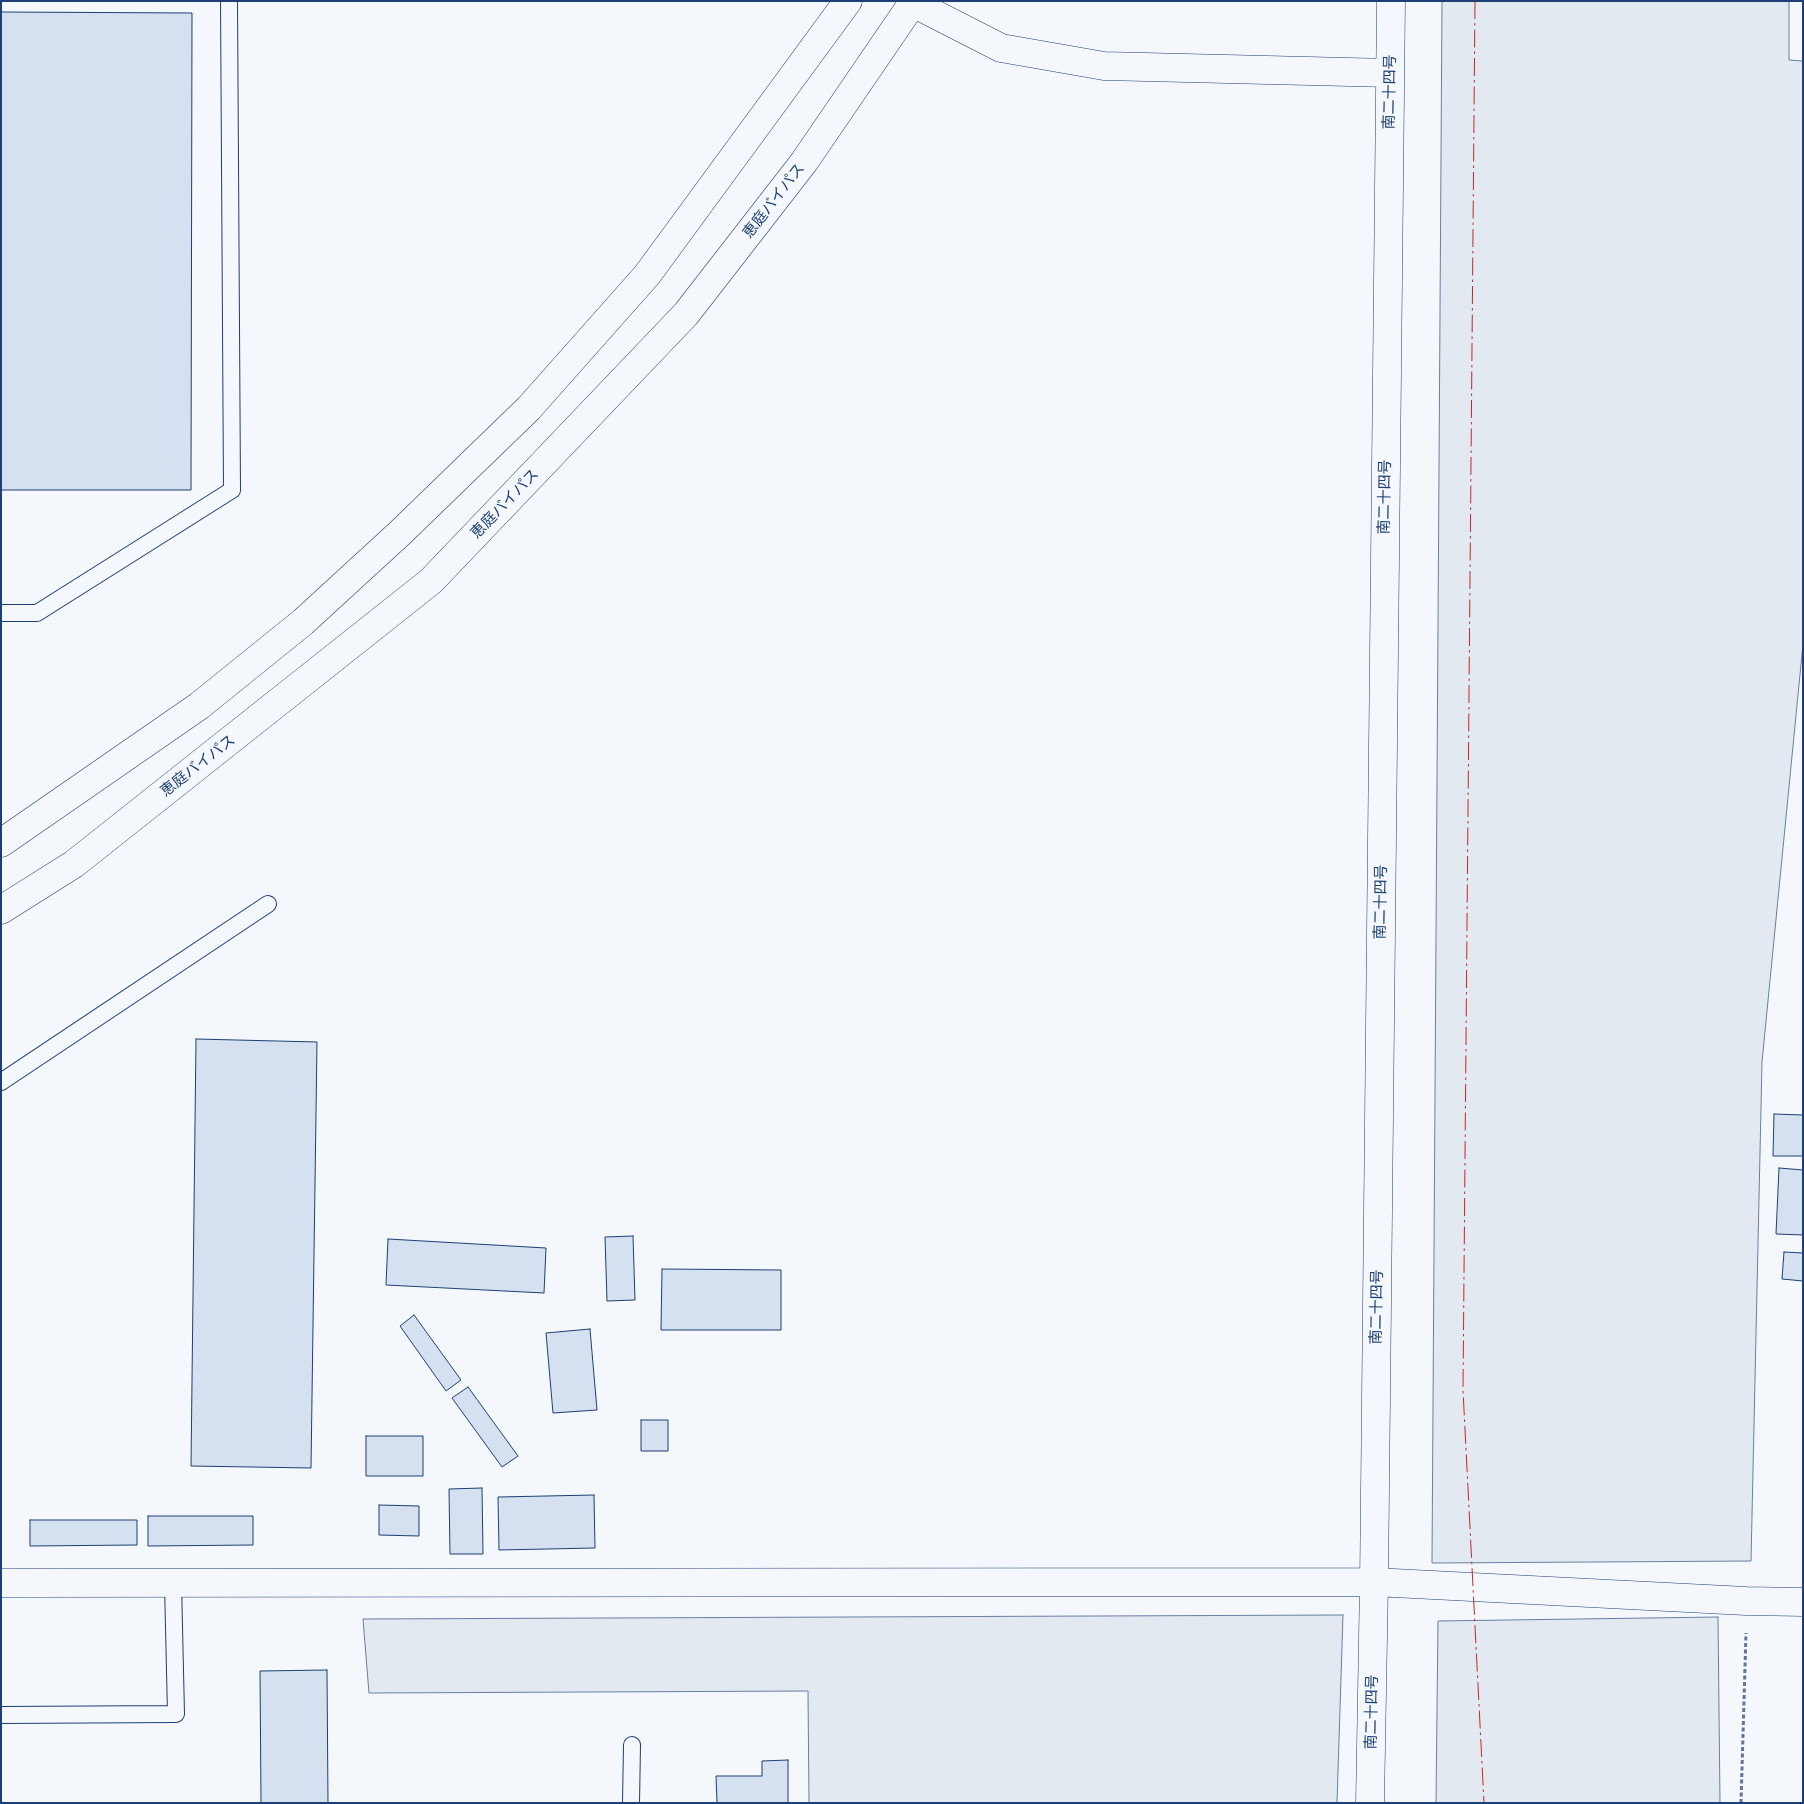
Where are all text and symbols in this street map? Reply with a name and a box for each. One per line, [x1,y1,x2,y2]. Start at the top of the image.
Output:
street label: 南二十四号 [1380,54,1400,130]
street label: 恵庭バイパス [739,160,809,242]
street label: 南二十四号 [1375,459,1395,535]
street label: 恵庭バイパス [467,465,543,543]
street label: 恵庭バイパス [157,731,239,801]
street label: 南二十四号 [1371,864,1391,940]
street label: 南二十四号 [1367,1269,1387,1345]
street label: 南二十四号 [1362,1674,1382,1750]

